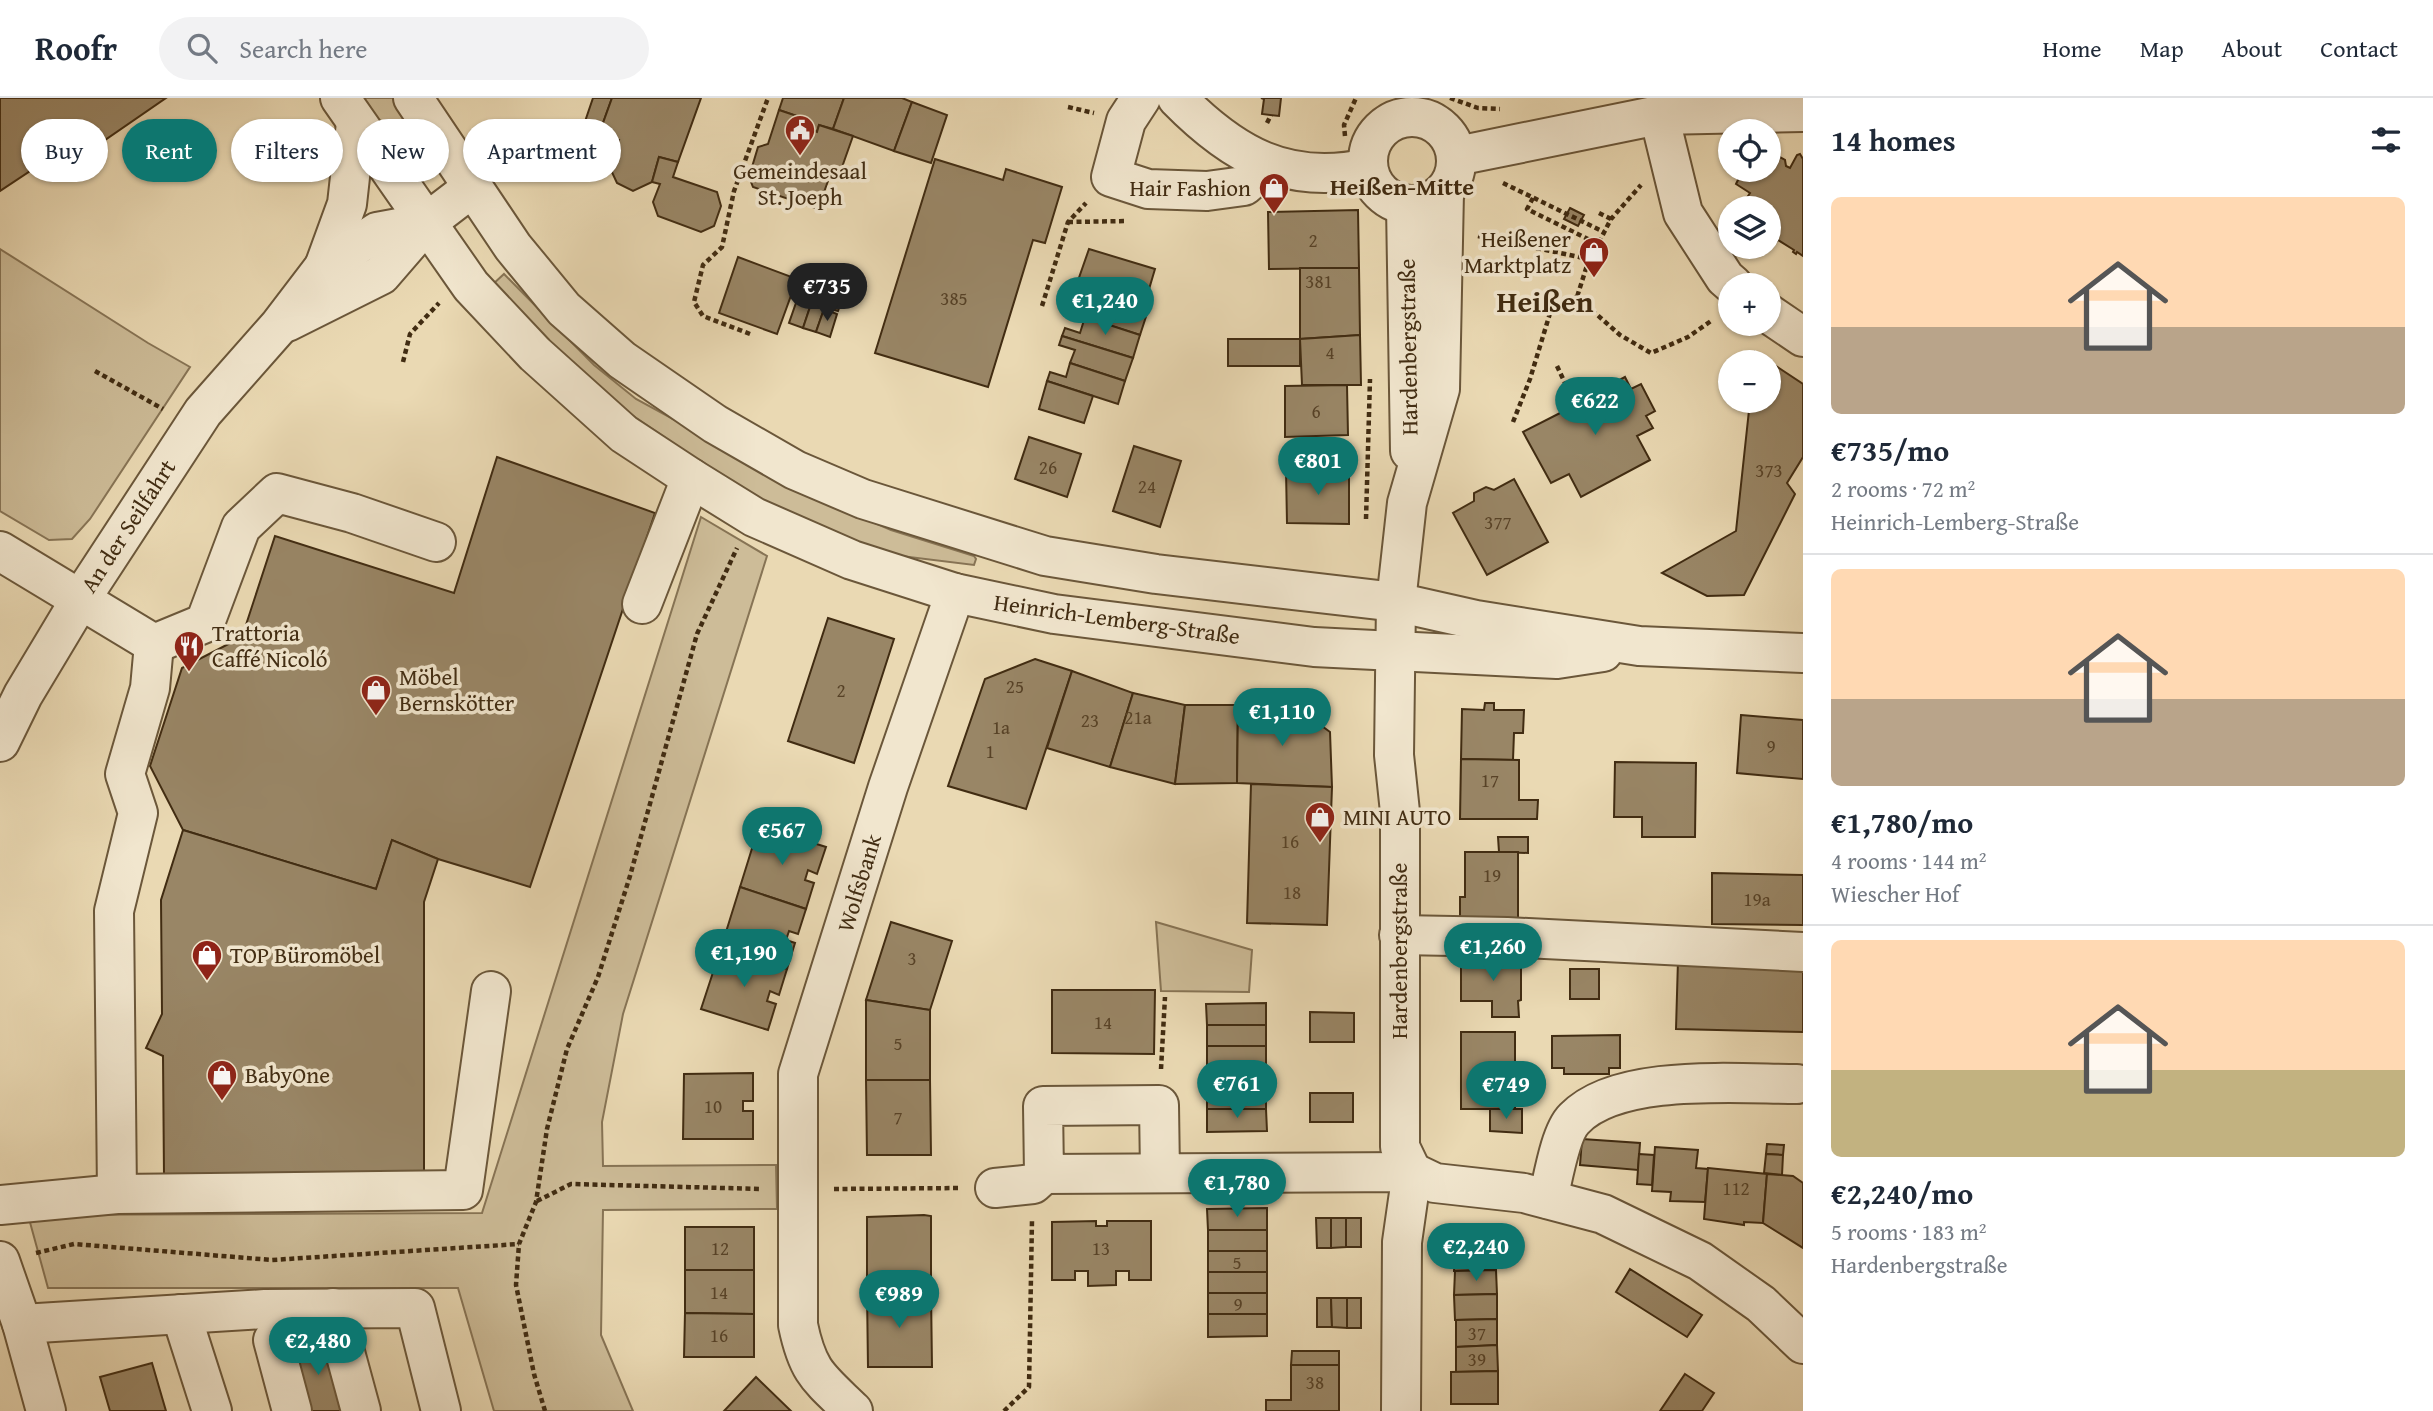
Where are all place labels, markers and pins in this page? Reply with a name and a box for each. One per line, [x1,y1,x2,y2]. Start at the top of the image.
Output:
public building icon: Gemeindesaal St. Joeph [783,113,817,157]
place label: Gemeindesaal St. Joeph [733,154,867,213]
place label: Hair Fashion [1130,171,1251,204]
shop icon: Hair Fashion [1257,171,1291,215]
place label: Heißener Marktplatz [1464,222,1572,281]
shop icon: Heißener Marktplatz [1577,235,1611,279]
pin: €735 [786,264,868,323]
pin: €1,240 [1048,278,1162,337]
pin: €622 [1554,378,1636,437]
pin: €801 [1277,438,1359,497]
place label: Trattoria Caffé Nicoló [212,616,328,675]
restaurant icon: Trattoria Caffé Nicoló [172,629,206,673]
place label: Möbel Bernskötter [399,660,515,719]
shop icon: Möbel Bernskötter [359,673,393,717]
pin: €1,110 [1225,688,1339,748]
shop icon: MINI AUTO [1303,800,1337,844]
place label: MINI AUTO [1343,800,1451,833]
pin: €567 [741,808,823,867]
pin: €1,260 [1436,924,1550,983]
pin: €1,190 [687,930,801,989]
shop icon: TOP Büromöbel [190,938,224,982]
place label: TOP Büromöbel [230,938,380,971]
shop icon: BabyOne [205,1058,239,1102]
place label: BabyOne [245,1058,330,1091]
pin: €761 [1196,1060,1278,1120]
pin: €749 [1465,1062,1547,1121]
pin: €1,780 [1180,1160,1294,1219]
pin: €2,240 [1419,1224,1533,1283]
pin: €989 [858,1270,940,1330]
pin: €2,480 [261,1318,375,1377]

